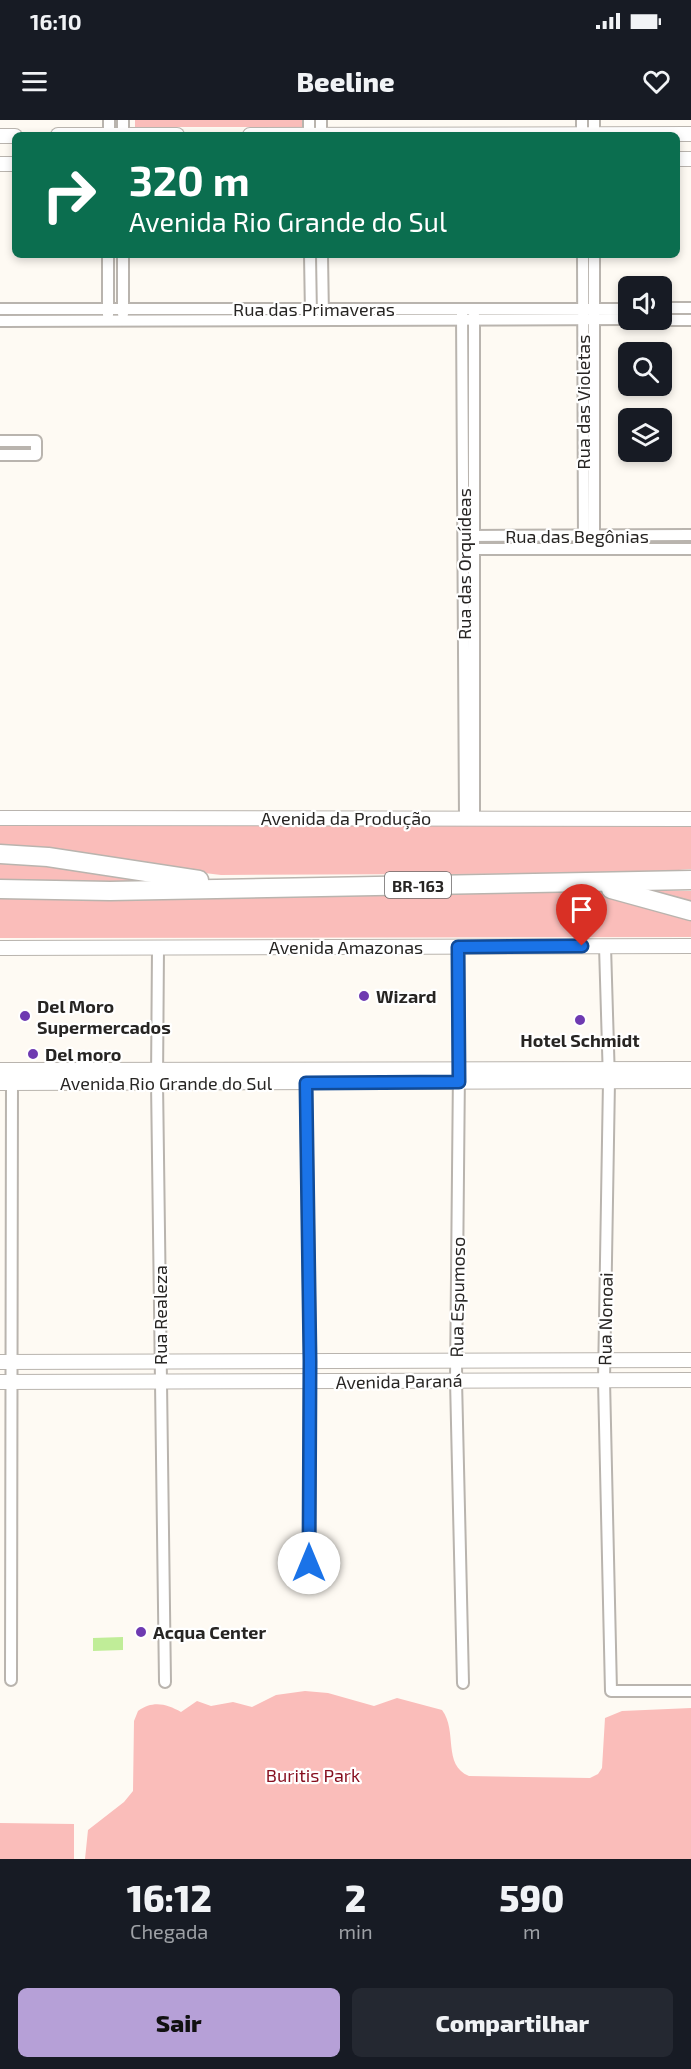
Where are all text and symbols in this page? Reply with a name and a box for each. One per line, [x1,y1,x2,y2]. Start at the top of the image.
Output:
text: 16:10 [30,8,82,34]
icon: menu [18,65,51,98]
text: Beeline [296,65,395,97]
icon: heart [640,65,673,98]
text: 320 m [129,154,250,204]
icon: right [30,156,108,234]
text: Avenida Rio Grande do Sul [129,205,447,237]
map controls [618,276,672,462]
button: sound [618,276,672,330]
street label: Rua das Primaveras [233,298,395,320]
street label: Rua das Violetas [572,335,594,469]
button: search [618,342,672,396]
button: layers [618,408,672,462]
street label: Rua das Orquídeas [453,488,475,640]
street label: Rua das Begônias [505,525,649,547]
street label: Avenida da Produção [261,807,431,830]
road number: BR-163 [385,872,451,898]
pin [556,884,607,946]
icon: arrive [565,893,598,926]
street label: Avenida Amazonas [269,936,423,958]
place label: Wizard [376,985,437,1007]
marker: Wizard [357,989,371,1003]
place label: Del Moro Supermercados [37,995,171,1038]
marker: Del Moro Supermercados [18,1009,32,1023]
marker: Hotel Schmidt [573,1013,587,1027]
place label: Hotel Schmidt [520,1029,640,1051]
place label: Del moro [45,1043,121,1065]
marker: Del moro [26,1047,40,1061]
street label: Avenida Rio Grande do Sul [60,1072,273,1094]
street label: Rua Espumoso [445,1237,469,1357]
street label: Rua Realeza [149,1265,171,1365]
street label: Rua Nonoai [593,1272,617,1366]
street label: Avenida Paraná [335,1369,463,1393]
position arrow [277,1531,341,1595]
place label: Acqua Center [153,1621,266,1643]
marker: Acqua Center [134,1625,148,1639]
park label: Buritis Park [266,1764,360,1786]
text: 16:12 [127,1876,212,1919]
text: 2 [345,1876,366,1919]
text: 590 [499,1876,564,1919]
text: Chegada [130,1919,208,1943]
text: min [338,1919,373,1943]
text: m [523,1919,541,1943]
button: Sair [18,1988,340,2057]
button: Compartilhar [352,1988,673,2057]

